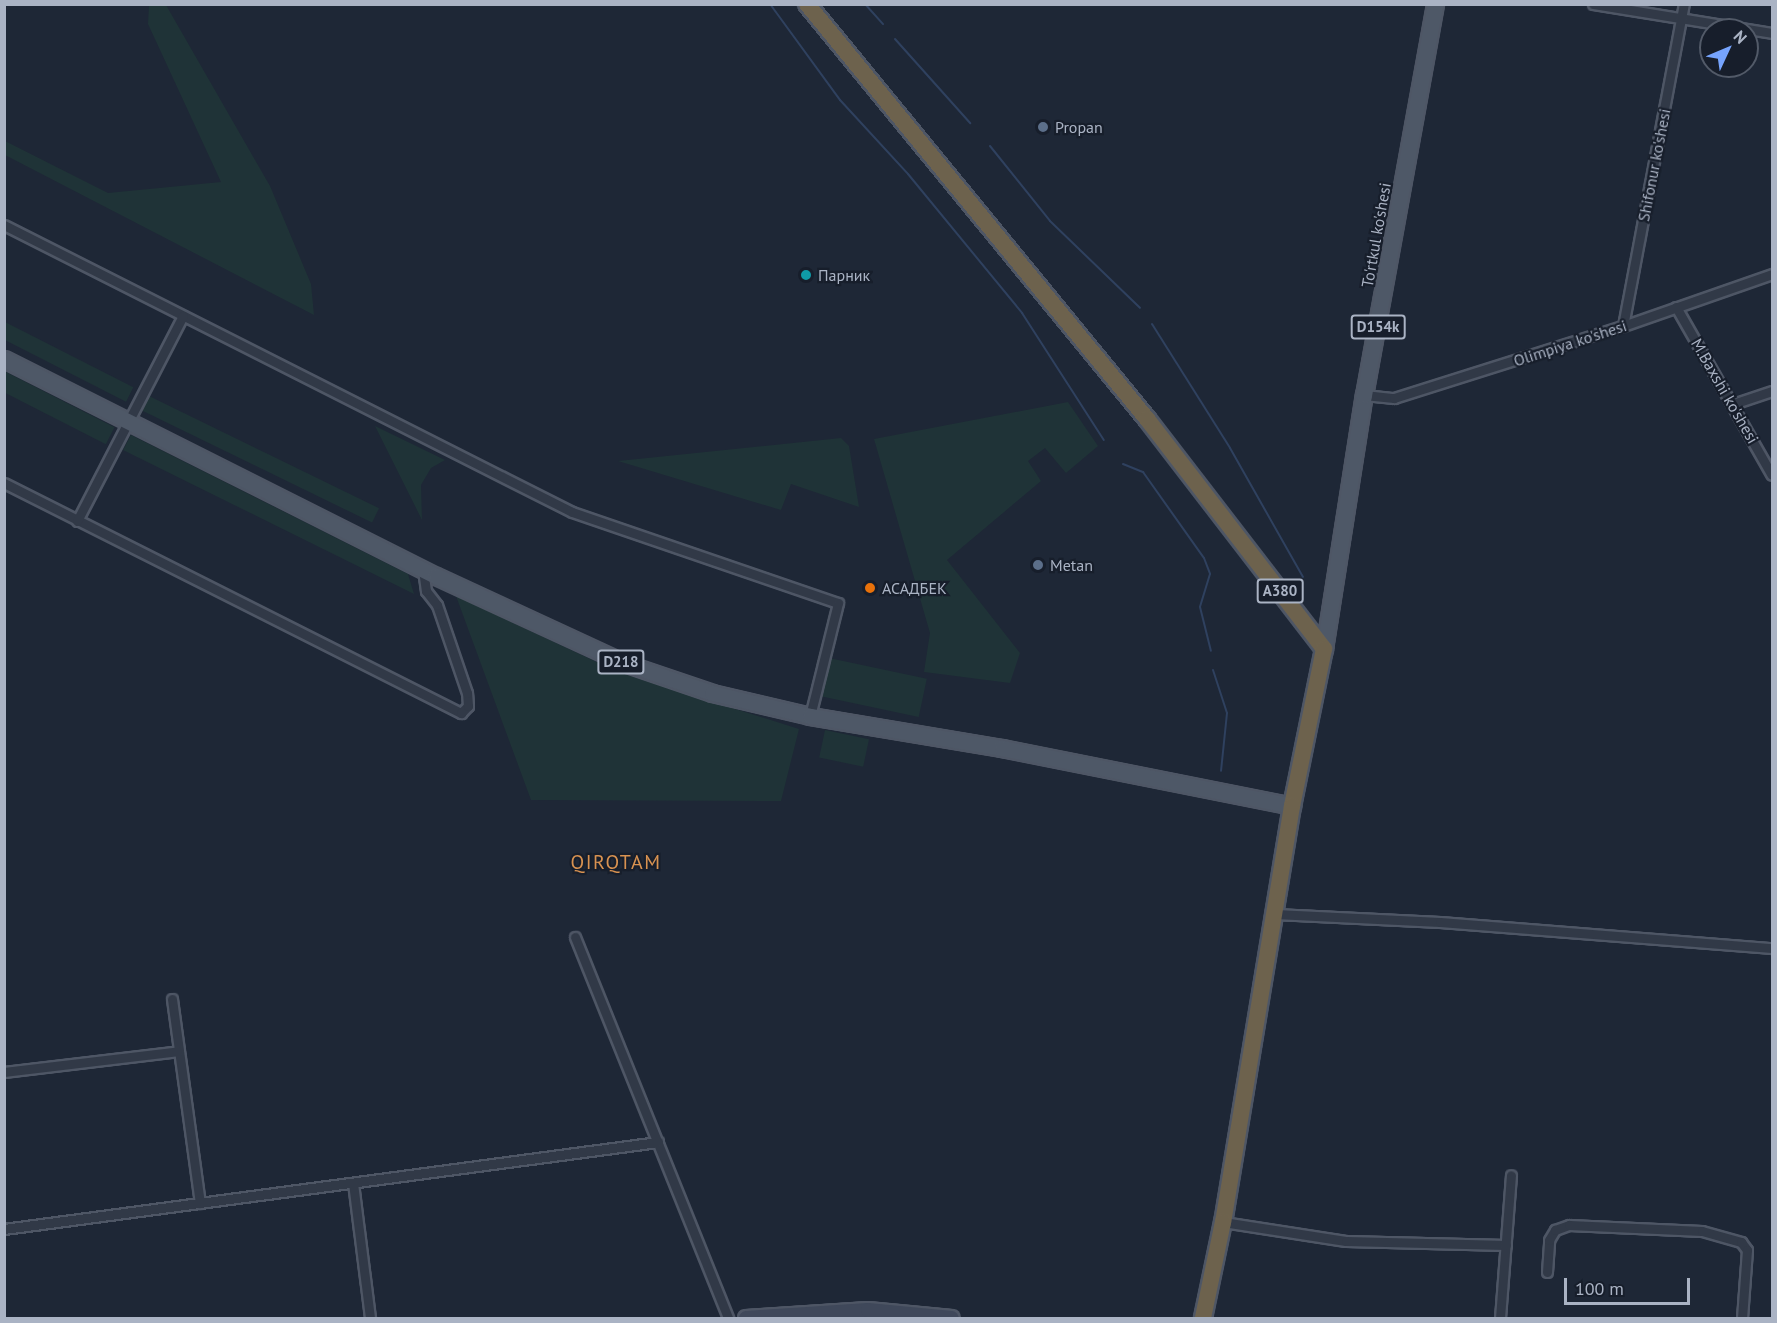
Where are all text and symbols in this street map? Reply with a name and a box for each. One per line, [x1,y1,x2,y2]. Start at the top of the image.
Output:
north arrow [1699,18,1759,78]
text: N [1730,26,1751,48]
street label: Shifonur ko'shesi [1634,107,1674,223]
place label: Propan [1055,117,1103,137]
marker: Propan [1036,120,1050,134]
street label: To'rtkul ko'shesi [1357,181,1395,289]
place label: Парник [818,265,870,285]
marker: Парник [799,268,813,282]
road number: D154k [1350,315,1406,339]
street label: Olimpiya ko'shesi [1511,316,1629,370]
street label: M.Baxshi ko'shesi [1687,335,1763,447]
place label: Metan [1050,555,1093,575]
marker: Metan [1031,558,1045,572]
place label: АСАДБЕК [882,578,947,598]
road number: A380 [1256,579,1304,603]
marker: АСАДБЕК [863,581,877,595]
road number: D218 [597,650,645,674]
district label: QIRQTAM [570,850,662,874]
scale bar [1567,1266,1693,1304]
text: 100 m [1575,1277,1624,1300]

